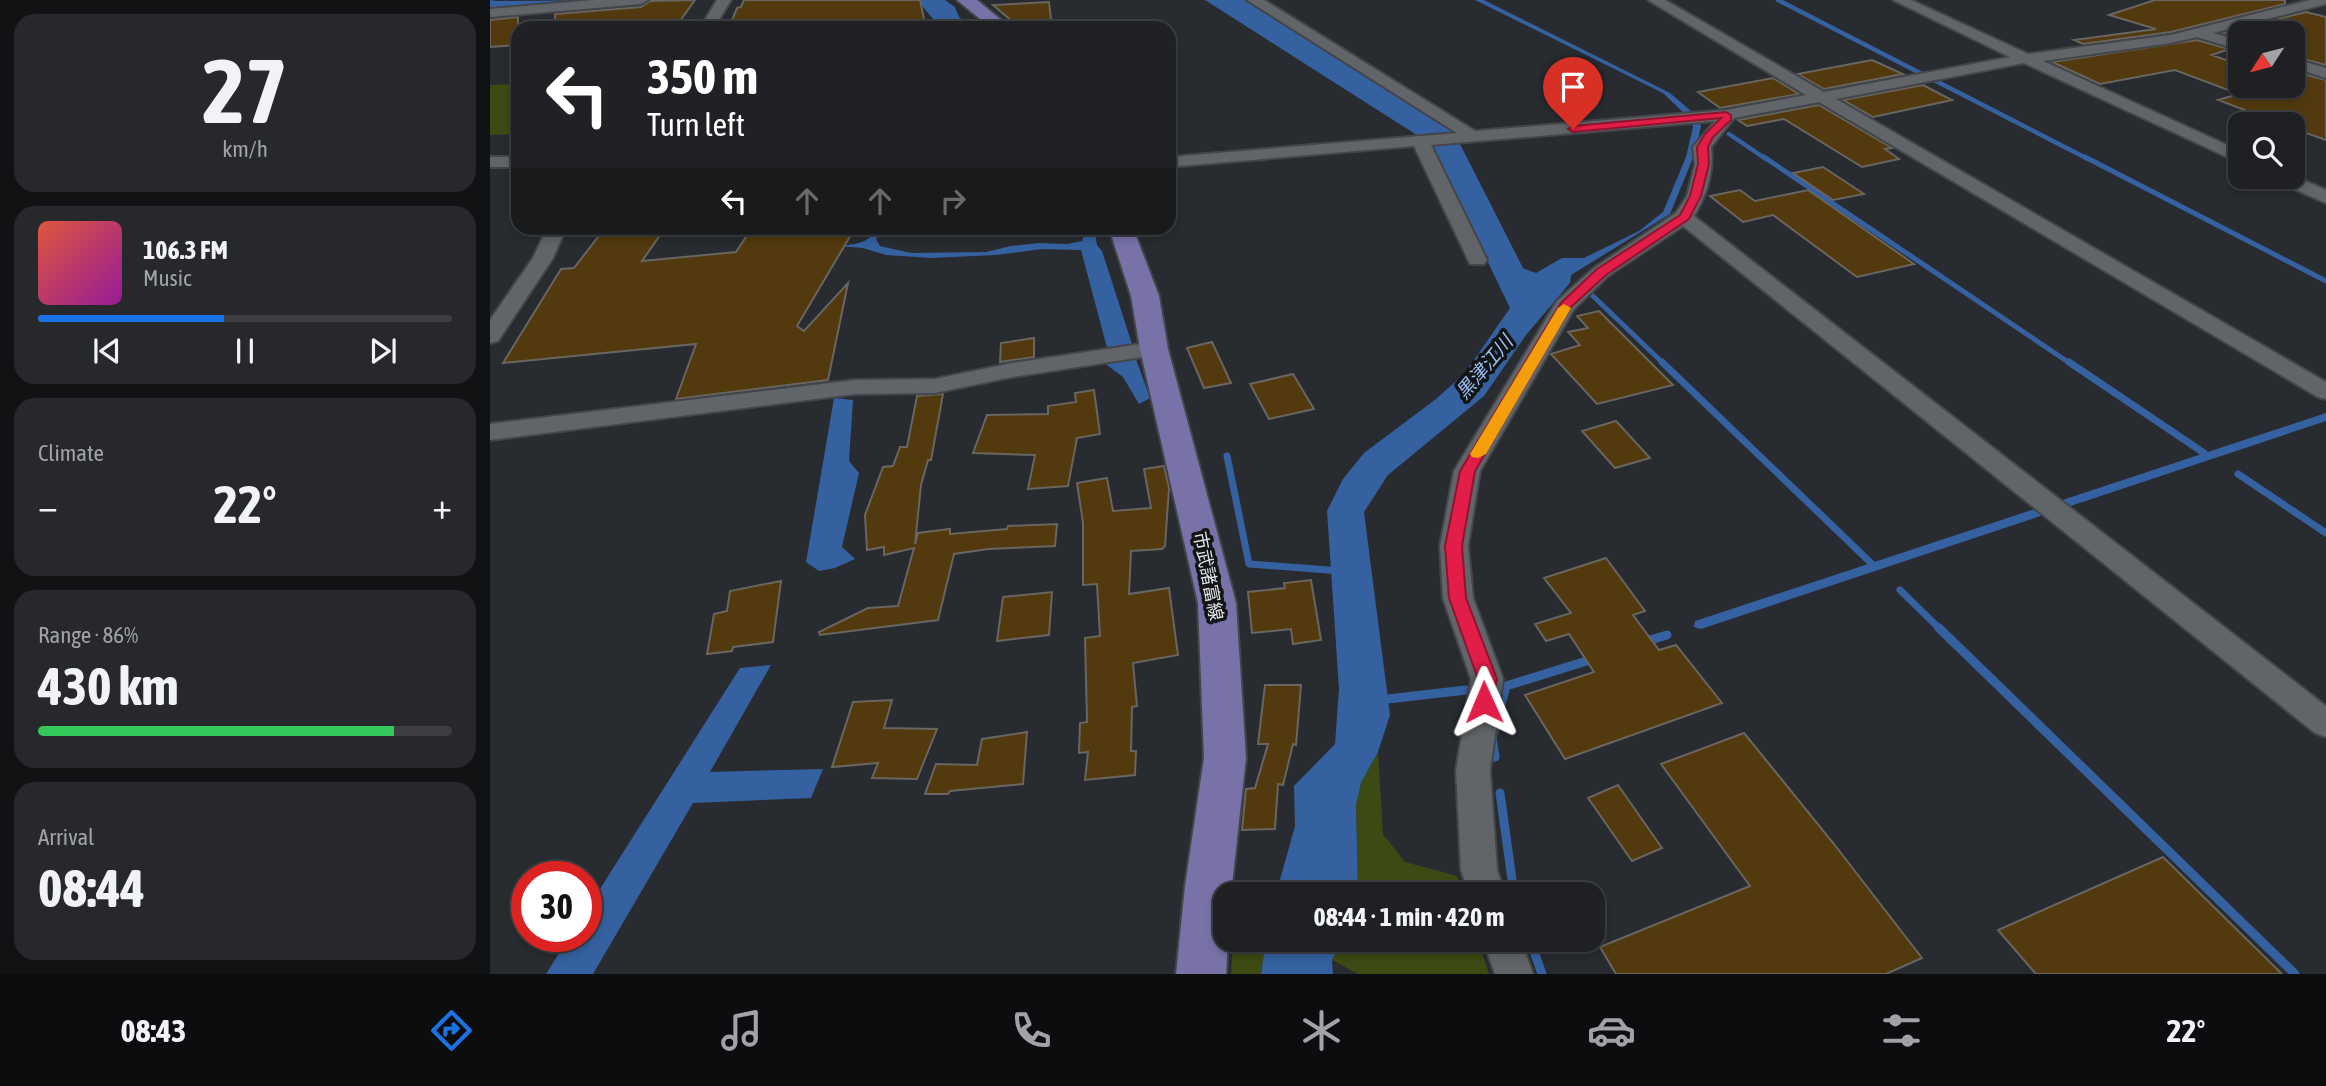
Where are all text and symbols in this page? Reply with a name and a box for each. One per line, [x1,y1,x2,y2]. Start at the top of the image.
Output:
north arrow [2228,21,2305,98]
map controls [2228,21,2305,189]
text: 27 [202,38,288,142]
text: 350 m [647,48,758,104]
icon: left [532,49,623,140]
pin [1543,57,1603,129]
icon: arrive [1554,68,1592,106]
text: Turn left [647,106,745,143]
button: search [2228,112,2305,189]
text: km/h [222,136,268,162]
icon: left [715,182,753,220]
icon: ahead [788,182,826,220]
icon: ahead [861,182,899,220]
icon: right [934,182,972,220]
text: 106.3 FM [143,235,228,265]
text: Music [143,265,191,291]
water label: 黒津江川 [1451,329,1518,403]
icon: previous [88,332,126,370]
icon: pause [226,332,264,370]
icon: next [364,332,402,370]
text: Climate [38,440,104,466]
text: 22° [213,474,277,534]
text: − [38,484,58,527]
text: + [432,484,452,527]
street label: 市武諸富線 [1190,530,1227,622]
text: Range · 86% [38,622,138,648]
text: 430 km [38,656,179,716]
position arrow [1447,665,1521,739]
text: Arrival [38,824,94,850]
text: 08:44 [38,858,145,918]
speed limit sign: 30 [511,861,602,952]
text: 08:44 · 1 min · 420 m [1314,902,1504,932]
icon: directions [427,1006,476,1055]
icon: music [717,1006,766,1055]
icon: phone [1007,1006,1056,1055]
icon: climate [1297,1006,1346,1055]
icon: car [1587,1006,1636,1055]
icon: filters [1877,1006,1926,1055]
text: 08:43 [120,1012,186,1049]
text: 22° [2167,1012,2205,1049]

